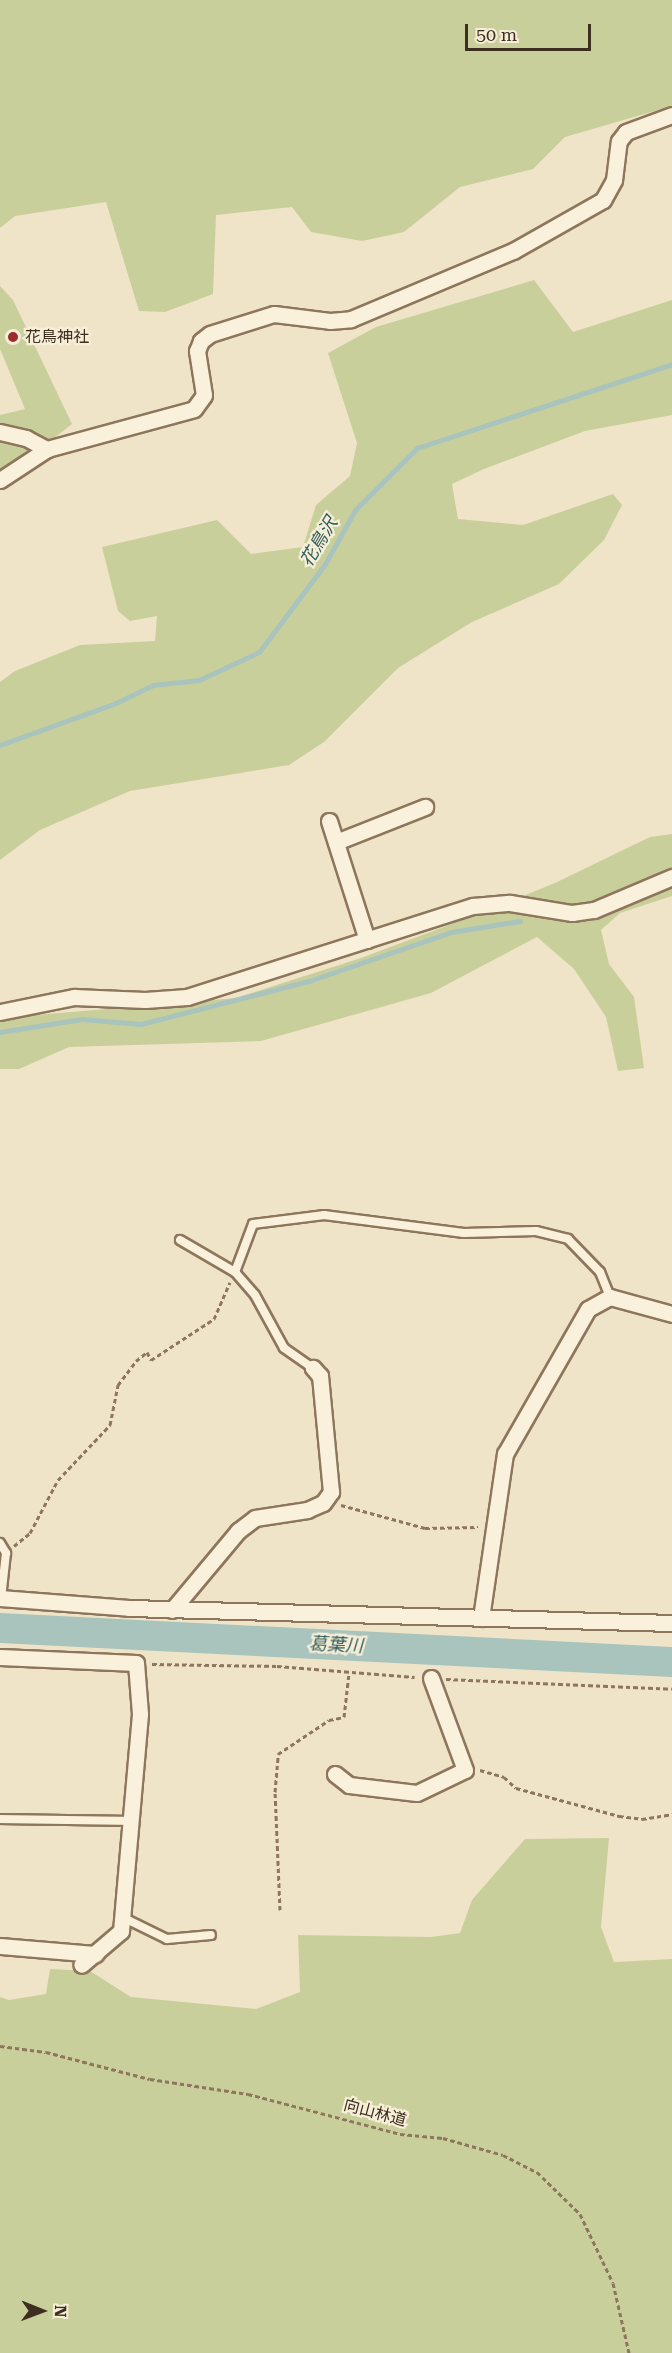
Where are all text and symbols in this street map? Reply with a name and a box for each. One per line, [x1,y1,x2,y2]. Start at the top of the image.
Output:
scale bar [468,12,594,50]
text: 50 m [476,24,517,45]
place label: 花鳥神社 [25,327,89,347]
marker: 花鳥神社 [6,330,20,344]
water label: 花鳥沢 [296,513,342,571]
water label: 葛葉川 [308,1633,364,1657]
street label: 向山林道 [342,2095,408,2131]
north arrow [12,2281,72,2341]
text: N [51,2305,70,2318]

